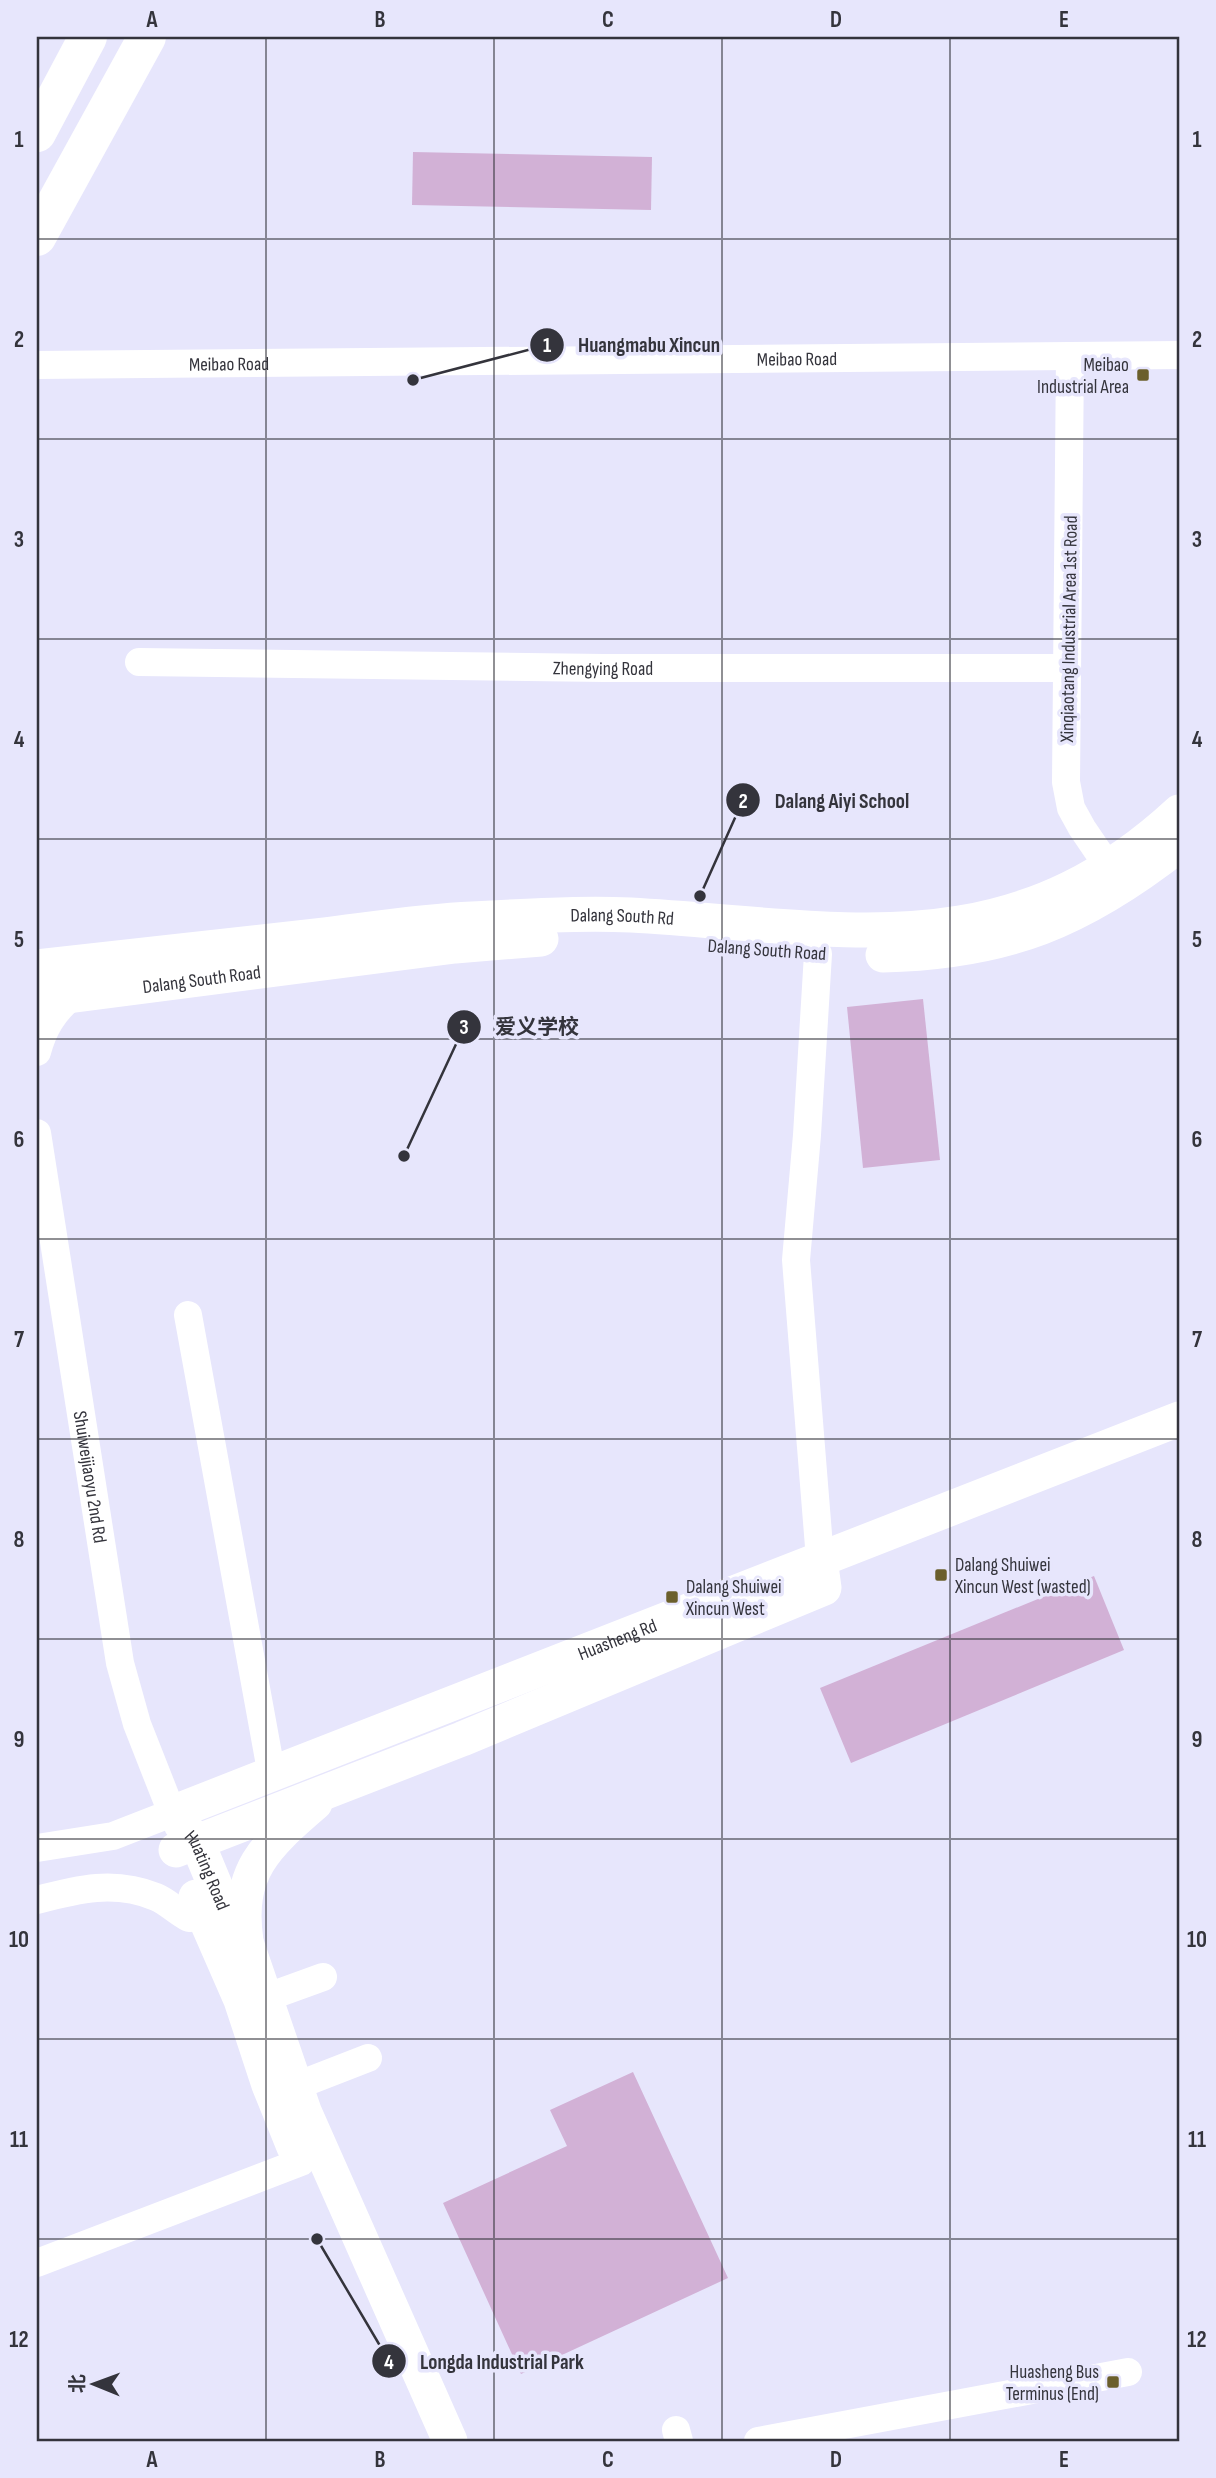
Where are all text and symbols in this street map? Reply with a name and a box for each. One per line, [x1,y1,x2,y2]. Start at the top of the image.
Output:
text: A [146,6,159,34]
text: B [375,6,386,34]
text: C [602,6,614,34]
text: D [830,6,842,34]
text: E [1059,6,1069,34]
text: 1 [14,126,24,154]
text: 1 [1192,126,1202,154]
callout: Huangmabu Xincun [529,324,734,366]
text: 2 [14,326,24,354]
text: 2 [1192,326,1202,354]
text: 1 [543,333,551,358]
text: Huangmabu Xincun [578,333,720,358]
street label: Meibao Road [757,348,837,372]
street label: Meibao Road [189,353,269,377]
place label: Meibao Industrial Area [1037,354,1129,399]
marker: Meibao Industrial Area [1135,367,1151,383]
street label: Xinqiaotang Industrial Area 1st Road [1056,515,1083,744]
text: 3 [14,526,24,554]
text: 3 [1192,526,1202,554]
street label: Zhengying Road [553,657,653,681]
text: 4 [14,726,25,754]
text: 4 [1192,726,1203,754]
callout: Dalang Aiyi School [726,779,923,821]
text: 2 [738,789,748,814]
text: Dalang Aiyi School [775,789,909,814]
street label: Dalang South Rd [570,904,675,931]
text: 5 [14,926,24,954]
text: 5 [1192,926,1202,954]
street label: Dalang South Road [707,935,827,966]
street label: Dalang South Road [141,961,262,999]
callout: 爱义学校 [446,1006,593,1048]
text: 3 [459,1015,469,1040]
text: 爱义学校 [495,1015,579,1040]
text: 6 [14,1126,24,1154]
text: 6 [1192,1126,1202,1154]
text: 7 [14,1326,24,1354]
text: 7 [1192,1326,1202,1354]
street label: Shuiweijiaoyu 2nd Rd [68,1409,111,1545]
text: 8 [14,1526,25,1554]
text: 8 [1192,1526,1203,1554]
place label: Dalang Shuiwei Xincun West (wasted) [954,1554,1091,1599]
marker: Dalang Shuiwei Xincun West (wasted) [933,1567,949,1583]
place label: Dalang Shuiwei Xincun West [685,1576,782,1621]
marker: Dalang Shuiwei Xincun West [664,1589,680,1605]
street label: Huasheng Rd [575,1614,660,1666]
text: 9 [14,1726,24,1754]
text: 9 [1192,1726,1202,1754]
street label: Huating Road [179,1826,234,1914]
text: 10 [9,1926,29,1954]
text: 10 [1187,1926,1207,1954]
text: 11 [10,2126,28,2154]
text: 11 [1188,2126,1206,2154]
text: 12 [9,2326,29,2354]
text: 12 [1187,2326,1207,2354]
callout: Longda Industrial Park [371,2340,598,2382]
north arrow [60,2348,130,2418]
text: 4 [384,2350,394,2375]
text: Longda Industrial Park [420,2350,584,2375]
place label: Huasheng Bus Terminus (End) [1006,2361,1099,2406]
text: 北 [67,2374,90,2393]
marker: Huasheng Bus Terminus (End) [1105,2374,1121,2390]
text: A [146,2446,159,2474]
text: B [375,2446,386,2474]
text: C [602,2446,614,2474]
text: D [830,2446,842,2474]
text: E [1059,2446,1069,2474]

